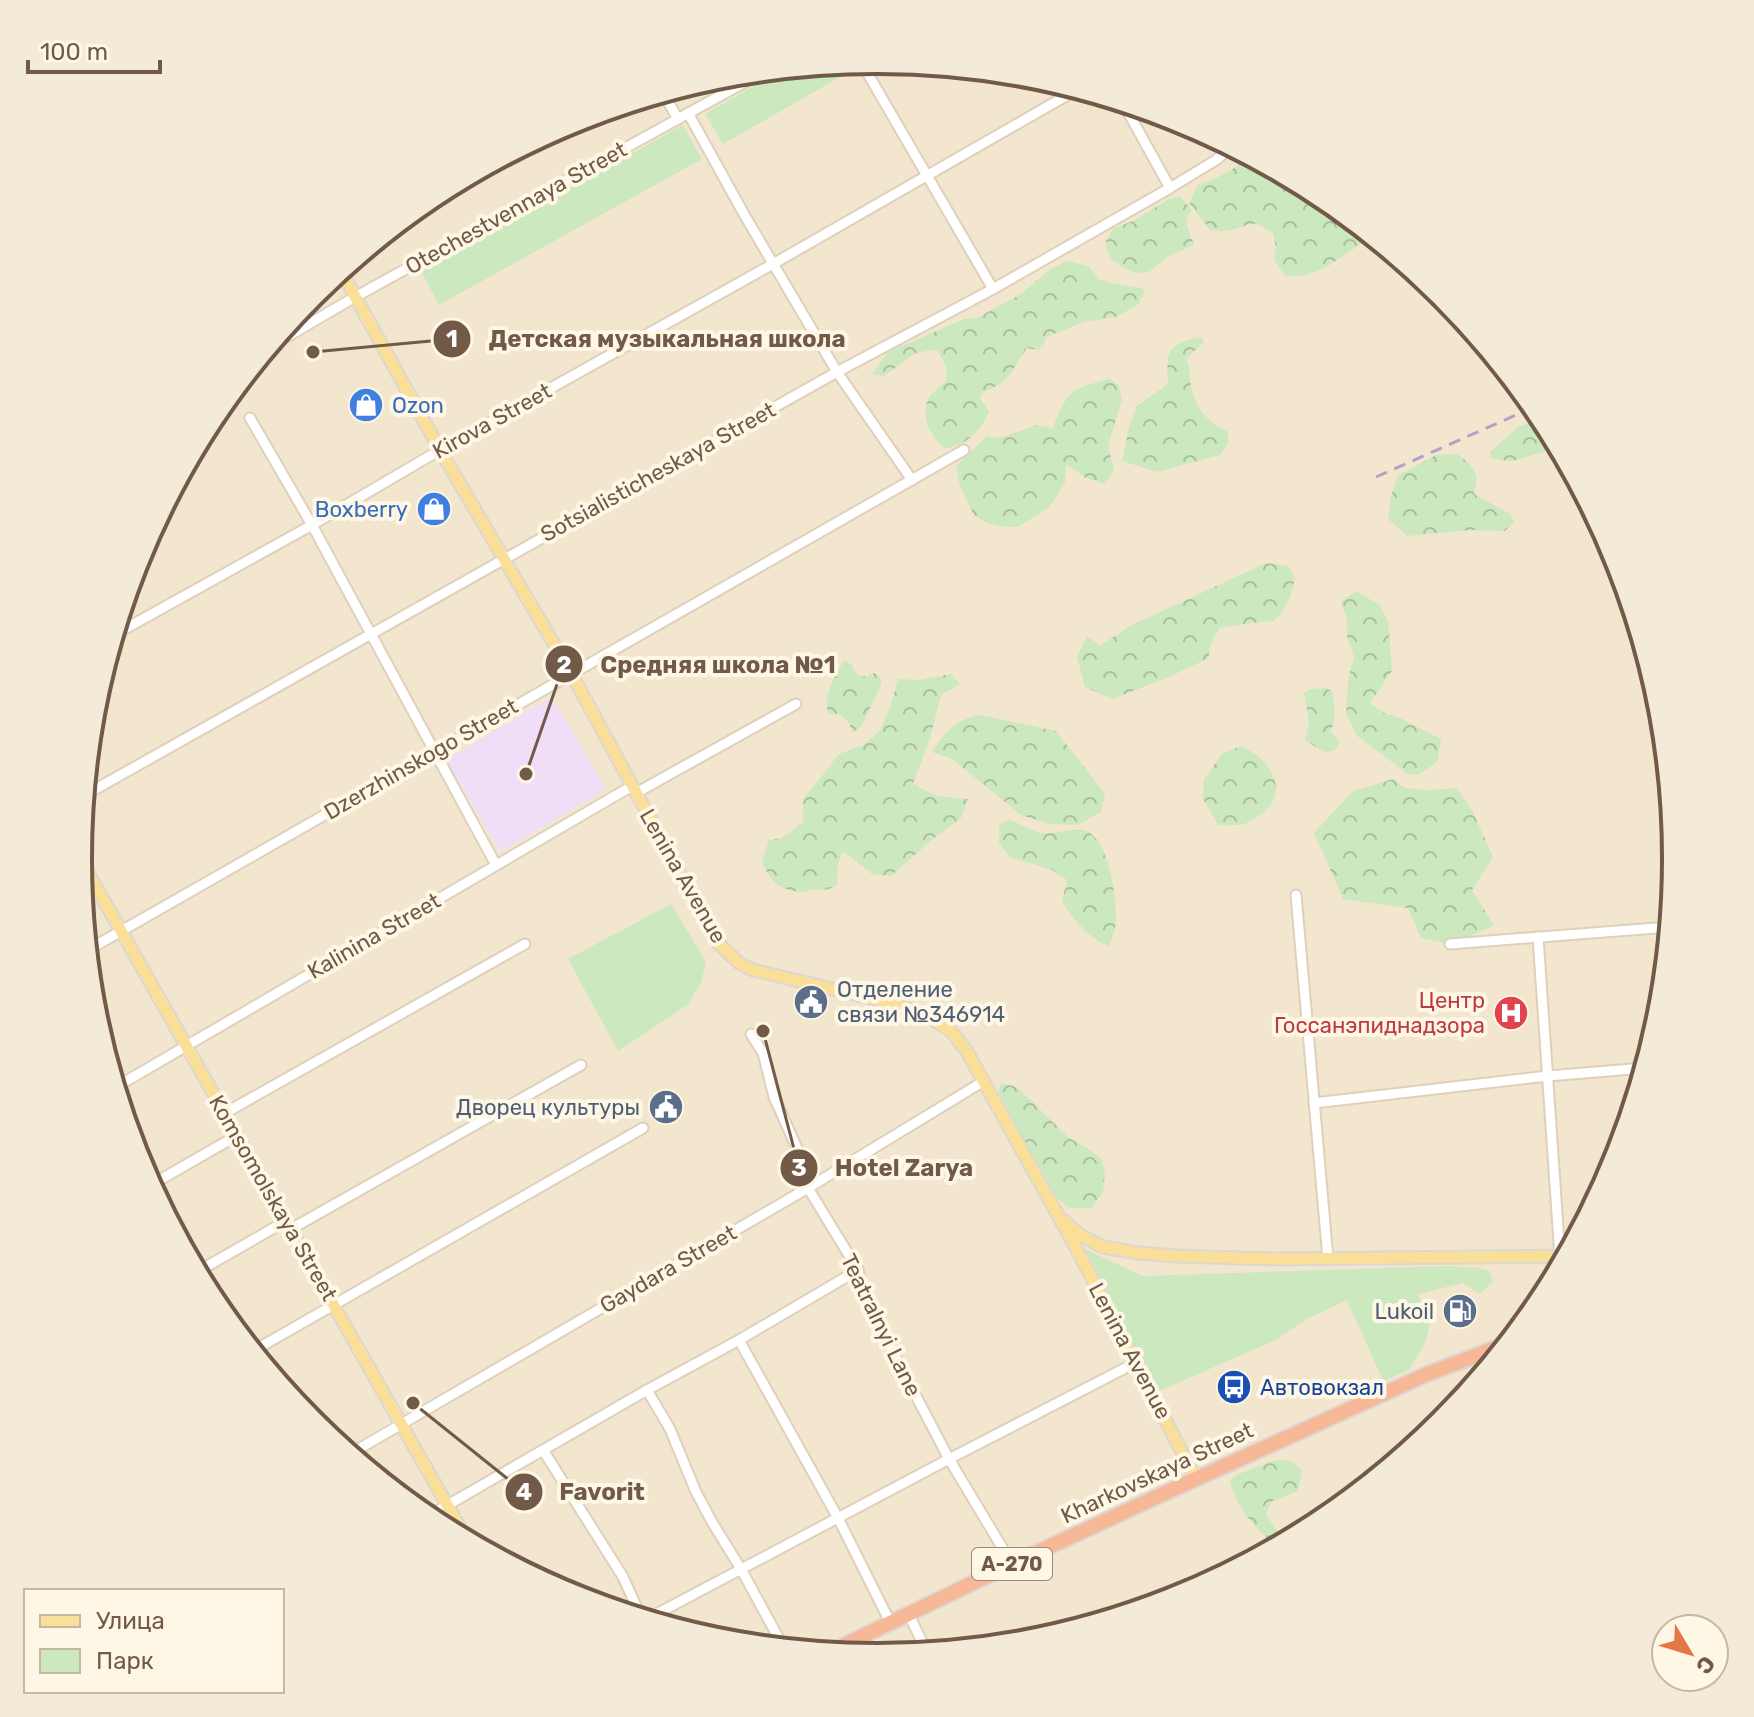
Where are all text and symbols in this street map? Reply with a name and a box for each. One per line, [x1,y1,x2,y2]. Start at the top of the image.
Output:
scale bar [28,24,160,74]
text: 100 m [40,38,108,66]
street label: Otechestvennaya Street [401,136,632,280]
callout: Детская музыкальная школа [432,315,862,363]
text: 1 [446,325,458,353]
text: Детская музыкальная школа [488,325,846,353]
street label: Kirova Street [428,377,557,465]
shop icon: Ozon [347,386,385,424]
place label: Ozon [392,392,444,419]
street label: Sotsialisticheskaya Street [536,396,780,548]
shop icon: Boxberry [415,490,453,528]
place label: Boxberry [315,496,408,523]
callout: Средняя школа №1 [544,640,852,688]
text: 2 [556,651,572,679]
text: Средняя школа №1 [600,651,836,679]
street label: Dzerzhinskogo Street [319,692,523,826]
street label: Lenina Avenue [634,804,732,948]
street label: Kalinina Street [303,887,446,985]
place label: Отделение связи №346914 [837,976,1005,1028]
public building icon: Отделение связи №346914 [792,983,830,1021]
place label: Центр Госсанэпиднадзора [1274,987,1485,1039]
hospital icon: Центр Госсанэпиднадзора [1492,994,1530,1032]
public building icon: Дворец культуры [647,1088,685,1126]
street label: Komsomolskaya Street [203,1090,343,1306]
place label: Дворец культуры [456,1094,640,1121]
callout: Hotel Zarya [779,1144,989,1192]
text: 3 [791,1154,807,1182]
text: Hotel Zarya [835,1154,973,1182]
street label: Gaydara Street [595,1219,741,1319]
street label: Teatralnyi Lane [835,1249,927,1401]
street label: Lenina Avenue [1083,1278,1177,1424]
fuel station icon: Lukoil [1441,1292,1479,1330]
place label: Lukoil [1375,1298,1434,1325]
bus stop icon: Автовокзал [1215,1368,1253,1406]
place label: Автовокзал [1260,1374,1384,1401]
street label: Kharkovskaya Street [1057,1416,1258,1529]
callout: Favorit [504,1468,661,1516]
text: 4 [516,1478,532,1506]
text: Favorit [559,1478,645,1506]
road number: А-270 [972,1548,1052,1580]
legend [24,1589,284,1693]
text: Улица [96,1607,165,1635]
north arrow [1650,1613,1730,1693]
text: Парк [96,1647,154,1675]
text: С [1690,1651,1721,1679]

